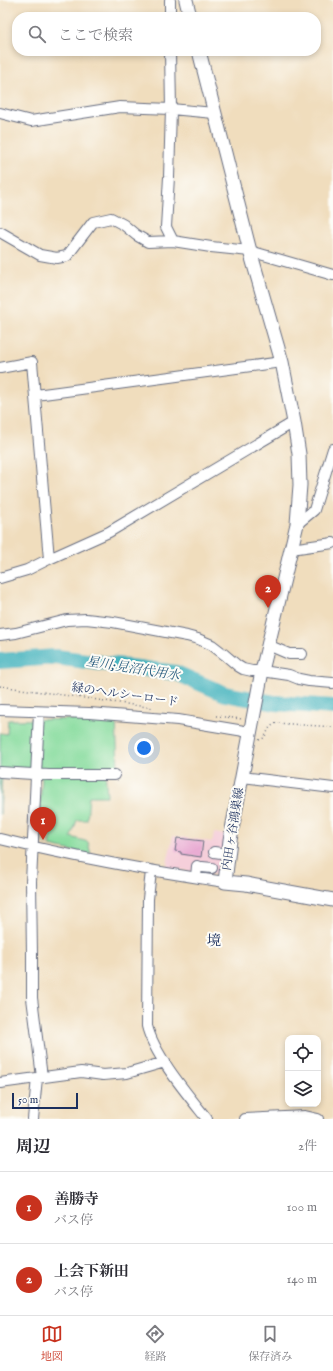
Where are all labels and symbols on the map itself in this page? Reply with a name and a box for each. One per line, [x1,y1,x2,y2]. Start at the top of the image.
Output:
pin: 2 [255,575,281,608]
water label: 星川;見沼代用水 [85,653,183,685]
street label: 緑のヘルシーロード [71,680,179,710]
your location [134,738,154,758]
street label: 内田ヶ谷鴻巣線 [219,786,247,872]
pin: 1 [30,807,56,840]
district label: 境 [207,932,221,950]
scale bar [12,1091,78,1110]

